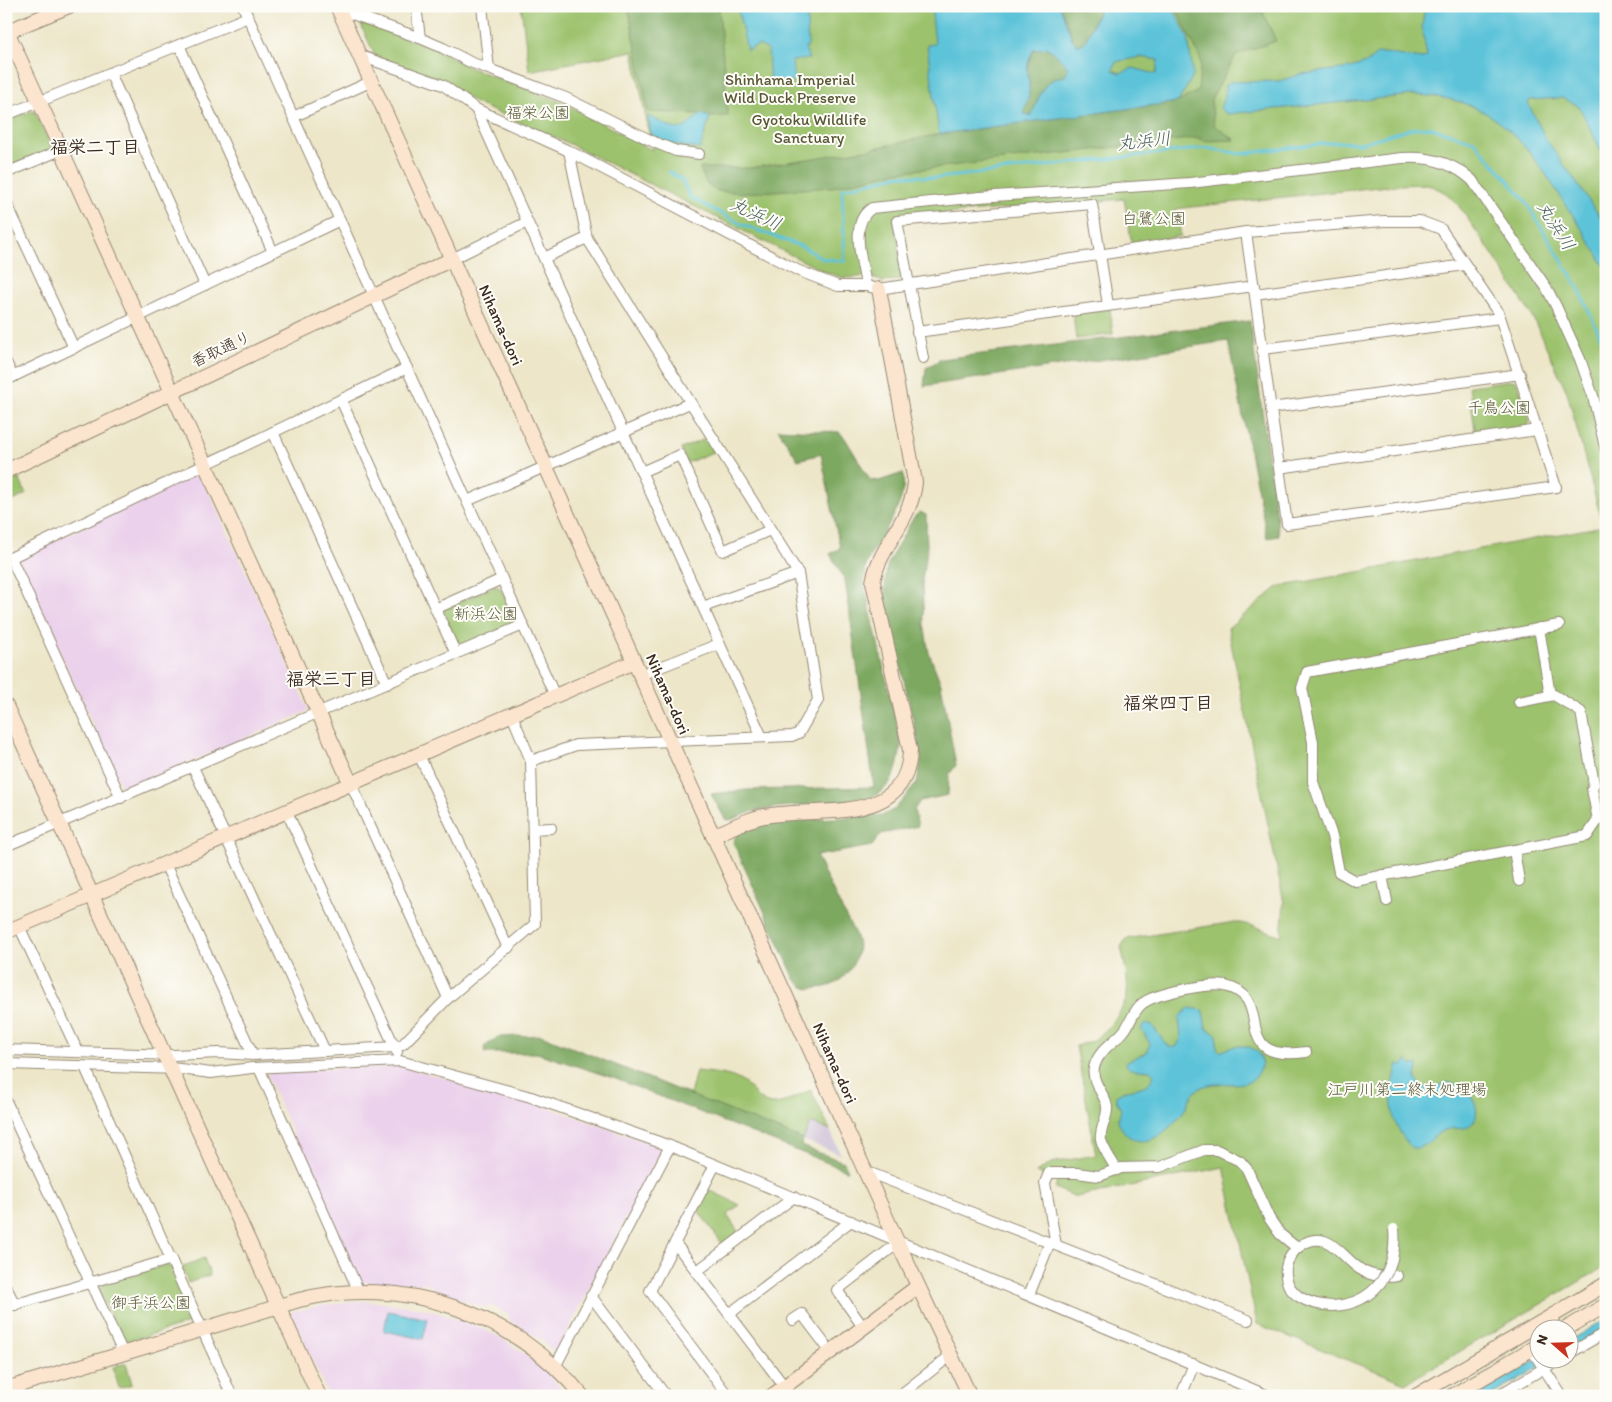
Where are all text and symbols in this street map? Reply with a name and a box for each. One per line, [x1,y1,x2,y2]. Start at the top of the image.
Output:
park label: Shinhama Imperial Wild Duck Preserve [724,70,856,107]
park label: 福栄公園 [506,103,570,122]
park label: Gyotoku Wildlife Sanctuary [752,110,867,147]
water label: 丸浜川 [1116,127,1172,155]
district label: 福栄二丁目 [50,136,140,158]
water label: 丸浜川 [727,193,785,235]
water label: 丸浜川 [1532,197,1580,255]
park label: 白鷺公園 [1122,209,1186,228]
street label: Nihama-dori [475,282,527,368]
street label: 香取通り [188,327,254,371]
park label: 千鳥公園 [1467,398,1531,417]
park label: 新浜公園 [454,604,518,623]
street label: Nihama-dori [642,651,694,737]
district label: 福栄三丁目 [286,668,376,690]
district label: 福栄四丁目 [1123,692,1213,714]
street label: Nihama-dori [809,1020,861,1106]
park label: 江戸川第二終末処理場 [1327,1080,1487,1099]
park label: 御手浜公園 [111,1293,191,1312]
north arrow [1530,1320,1580,1370]
text: N [1533,1332,1552,1347]

